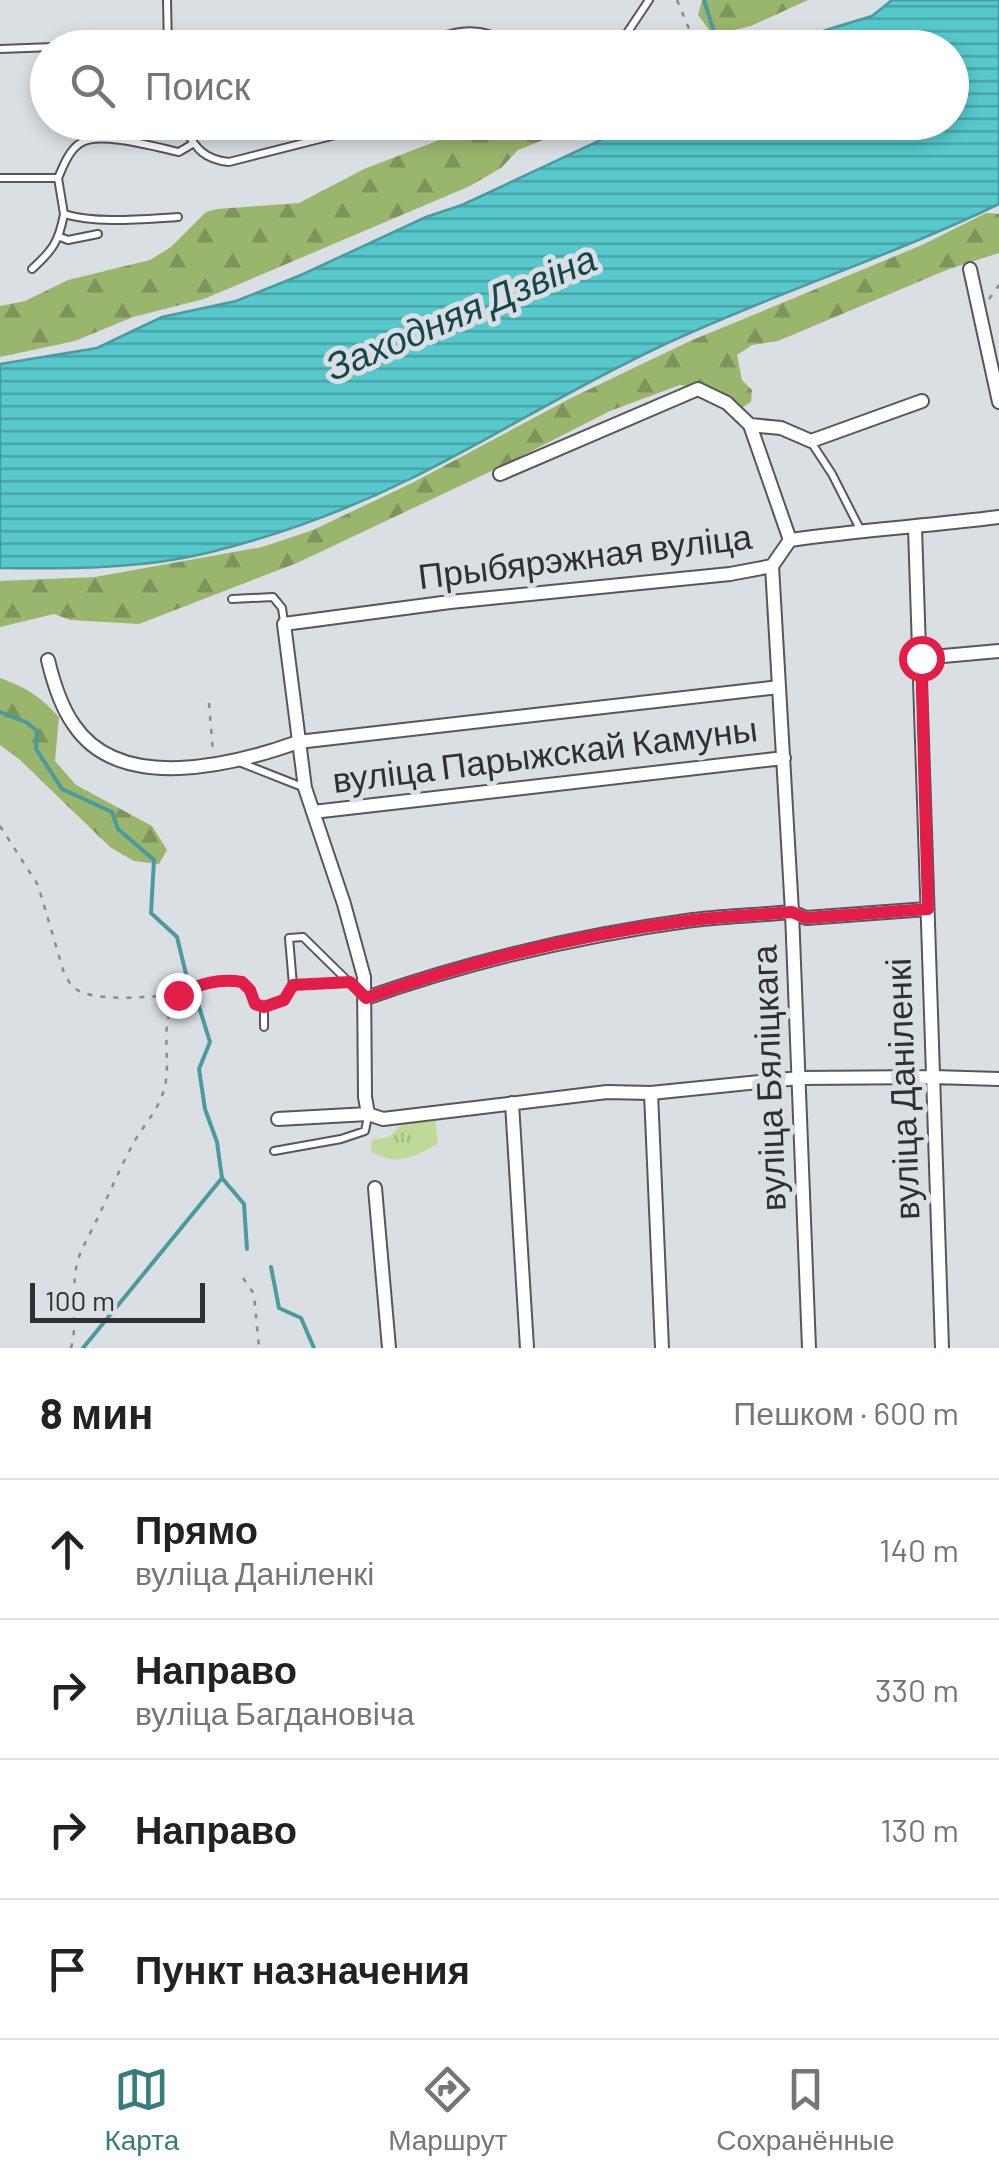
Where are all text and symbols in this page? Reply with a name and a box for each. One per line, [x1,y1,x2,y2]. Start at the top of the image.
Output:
search box [30,30,969,140]
icon: search [65,58,120,113]
text: Поиск [145,62,250,108]
water label: Заходняя Дзвіна [318,233,603,389]
street label: Прыбярэжная вуліца [416,514,754,596]
route start [899,636,945,682]
street label: вуліца Парыжскай Камуны [330,706,760,800]
street label: вуліца Бяліцкага [741,944,793,1212]
street label: вуліца Даніленкі [875,957,927,1221]
route end [156,973,202,1019]
scale bar [30,1278,205,1322]
text: 100 m [45,1283,115,1317]
text: 8 мин [40,1387,153,1437]
text: Пешком · 600 m [733,1393,959,1431]
text: Прямо [135,1506,258,1552]
icon: ahead [40,1522,95,1577]
text: 140 m [879,1530,959,1568]
text: вуліца Даніленкі [135,1553,374,1591]
text: Направо [135,1646,297,1692]
icon: right [40,1662,95,1717]
text: 330 m [875,1670,959,1708]
text: вуліца Багдановіча [135,1693,414,1731]
icon: right [40,1802,95,1857]
text: Направо [135,1806,297,1852]
text: 130 m [880,1810,959,1848]
icon: arrive [40,1942,95,1997]
text: Пункт назначения [135,1946,470,1992]
tab: Карта [104,2062,179,2157]
tab: Маршрут [388,2062,507,2157]
tab: Сохранённые [716,2062,895,2157]

